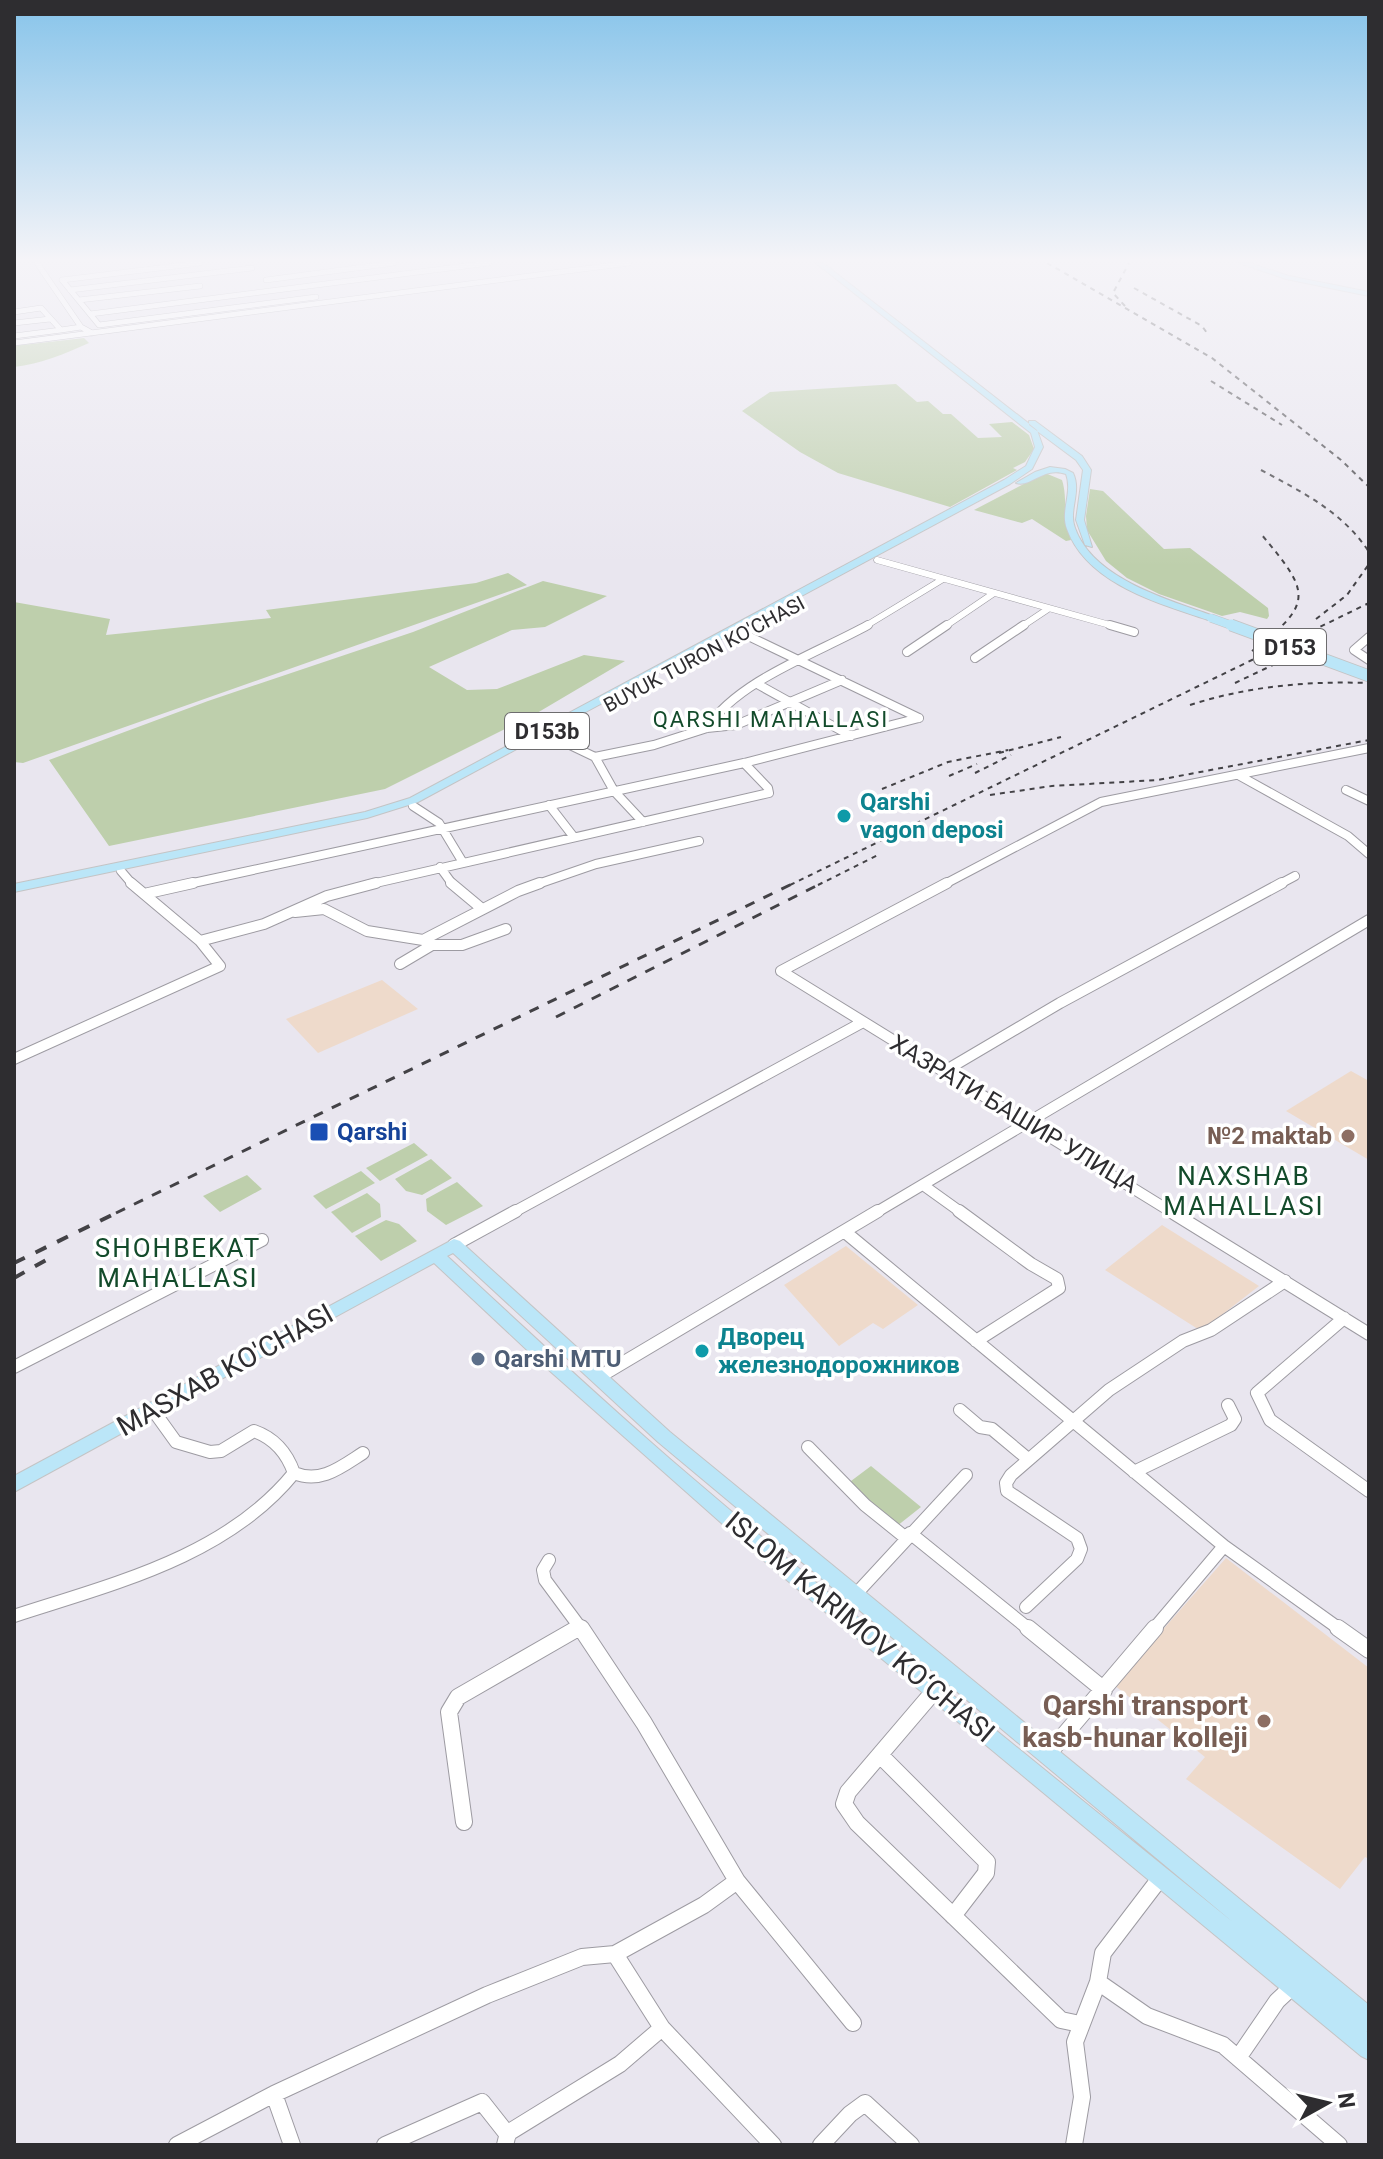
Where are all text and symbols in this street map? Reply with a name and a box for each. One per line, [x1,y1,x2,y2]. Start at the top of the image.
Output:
street label: BUYUK TURON KO'CHASI [599,591,809,717]
road number: D153 [1254,629,1326,665]
district label: QARSHI MAHALLASI [653,707,889,732]
road number: D153b [505,713,589,749]
place label: Qarshi vagon deposi [860,788,1004,844]
marker: Qarshi vagon deposi [835,807,853,825]
street label: ХАЗРАТИ БАШИР УЛИЦА [885,1029,1143,1199]
place label: Qarshi [337,1118,407,1146]
marker: Qarshi [308,1121,330,1143]
place label: №2 maktab [1207,1122,1332,1150]
marker: №2 maktab [1339,1127,1357,1145]
district label: NAXSHAB MAHALLASI [1163,1161,1325,1221]
district label: SHOHBEKAT MAHALLASI [95,1233,261,1293]
street label: MASXAB KO'CHASI [111,1297,339,1443]
place label: Дворец железнодорожников [718,1323,960,1379]
marker: Дворец железнодорожников [693,1342,711,1360]
place label: Qarshi MTU [494,1345,622,1373]
marker: Qarshi MTU [469,1350,487,1368]
street label: ISLOM KARIMOV KO‘CHASI [719,1505,1001,1749]
place label: Qarshi transport kasb-hunar kolleji [1022,1689,1248,1754]
marker: Qarshi transport kasb-hunar kolleji [1255,1712,1273,1730]
north arrow [1287,2063,1367,2143]
text: N [1333,2091,1360,2110]

